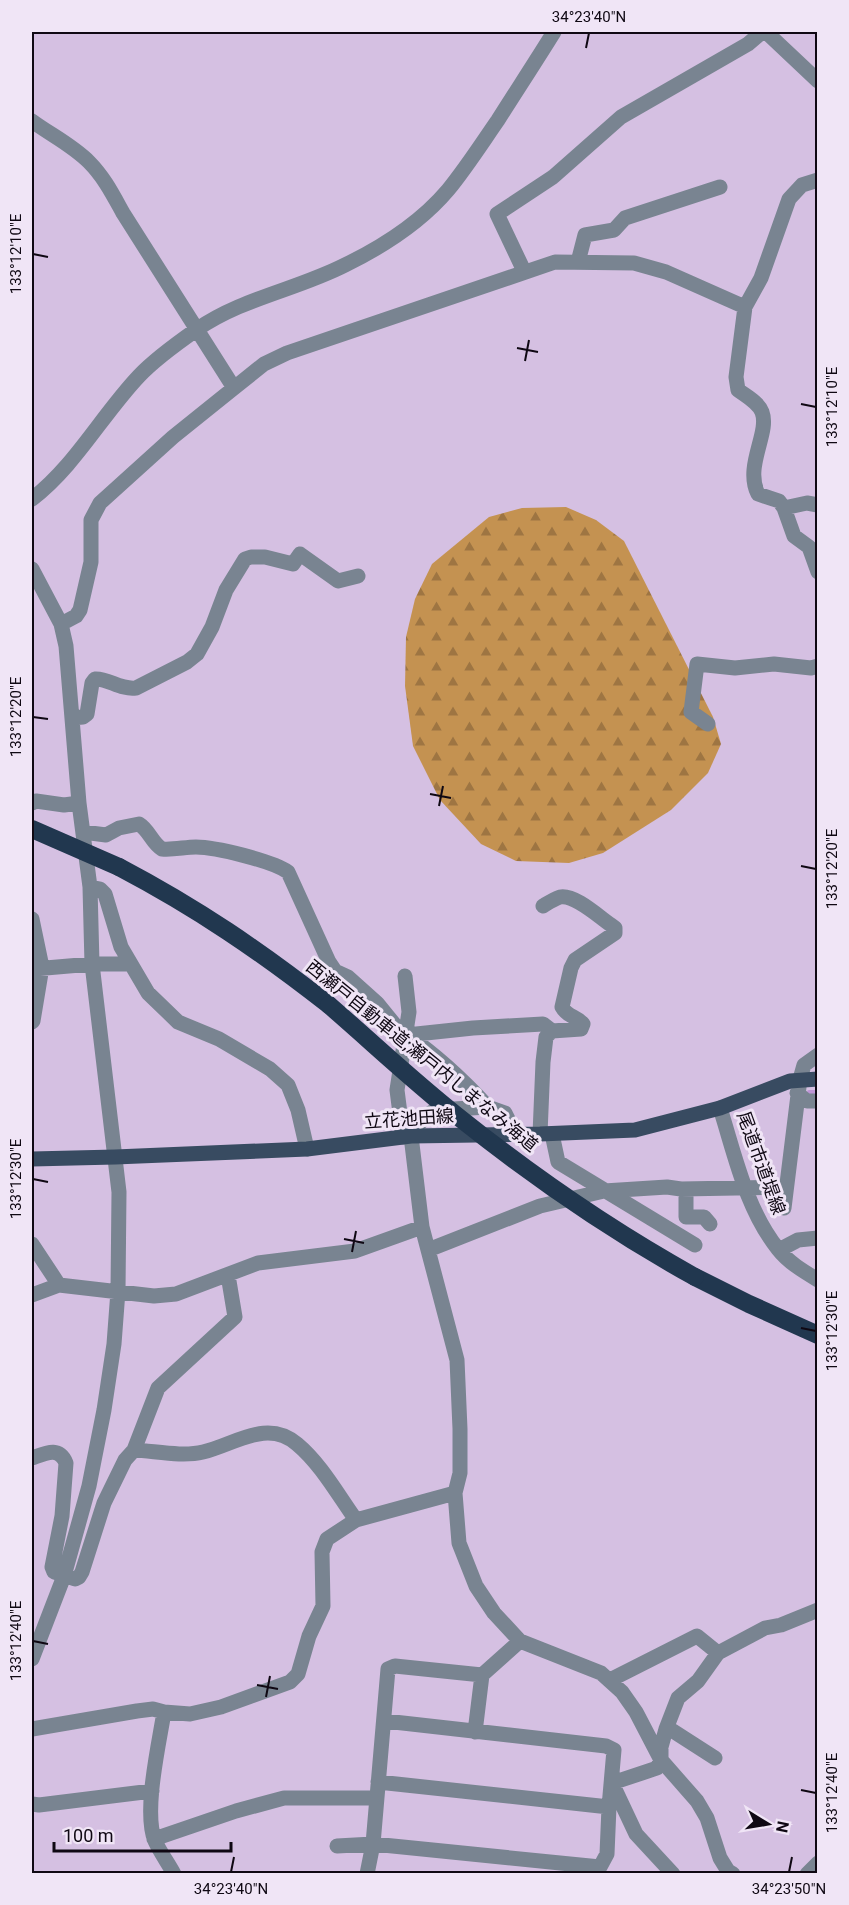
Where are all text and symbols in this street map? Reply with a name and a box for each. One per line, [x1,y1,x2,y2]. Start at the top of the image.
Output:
text: 34°23'40"N [552,8,626,26]
text: 133°12'10"E [7,213,25,294]
text: 133°12'10"E [823,366,841,447]
text: 133°12'20"E [7,676,25,757]
text: 133°12'20"E [823,828,841,909]
street label: 西瀬戸自動車道;瀬戸内しまなみ海道 [302,956,542,1156]
street label: 立花池田線 [363,1105,455,1132]
street label: 尾道市道堤線 [733,1108,790,1217]
text: 133°12'30"E [7,1138,25,1219]
text: 133°12'30"E [823,1290,841,1371]
text: 133°12'40"E [7,1600,25,1681]
text: 133°12'40"E [823,1752,841,1833]
north arrow [738,1794,798,1854]
scale bar [54,1815,231,1853]
text: N [772,1819,793,1834]
text: 100 m [63,1825,114,1846]
text: 34°23'40"N [194,1880,268,1898]
text: 34°23'50"N [752,1880,826,1898]

